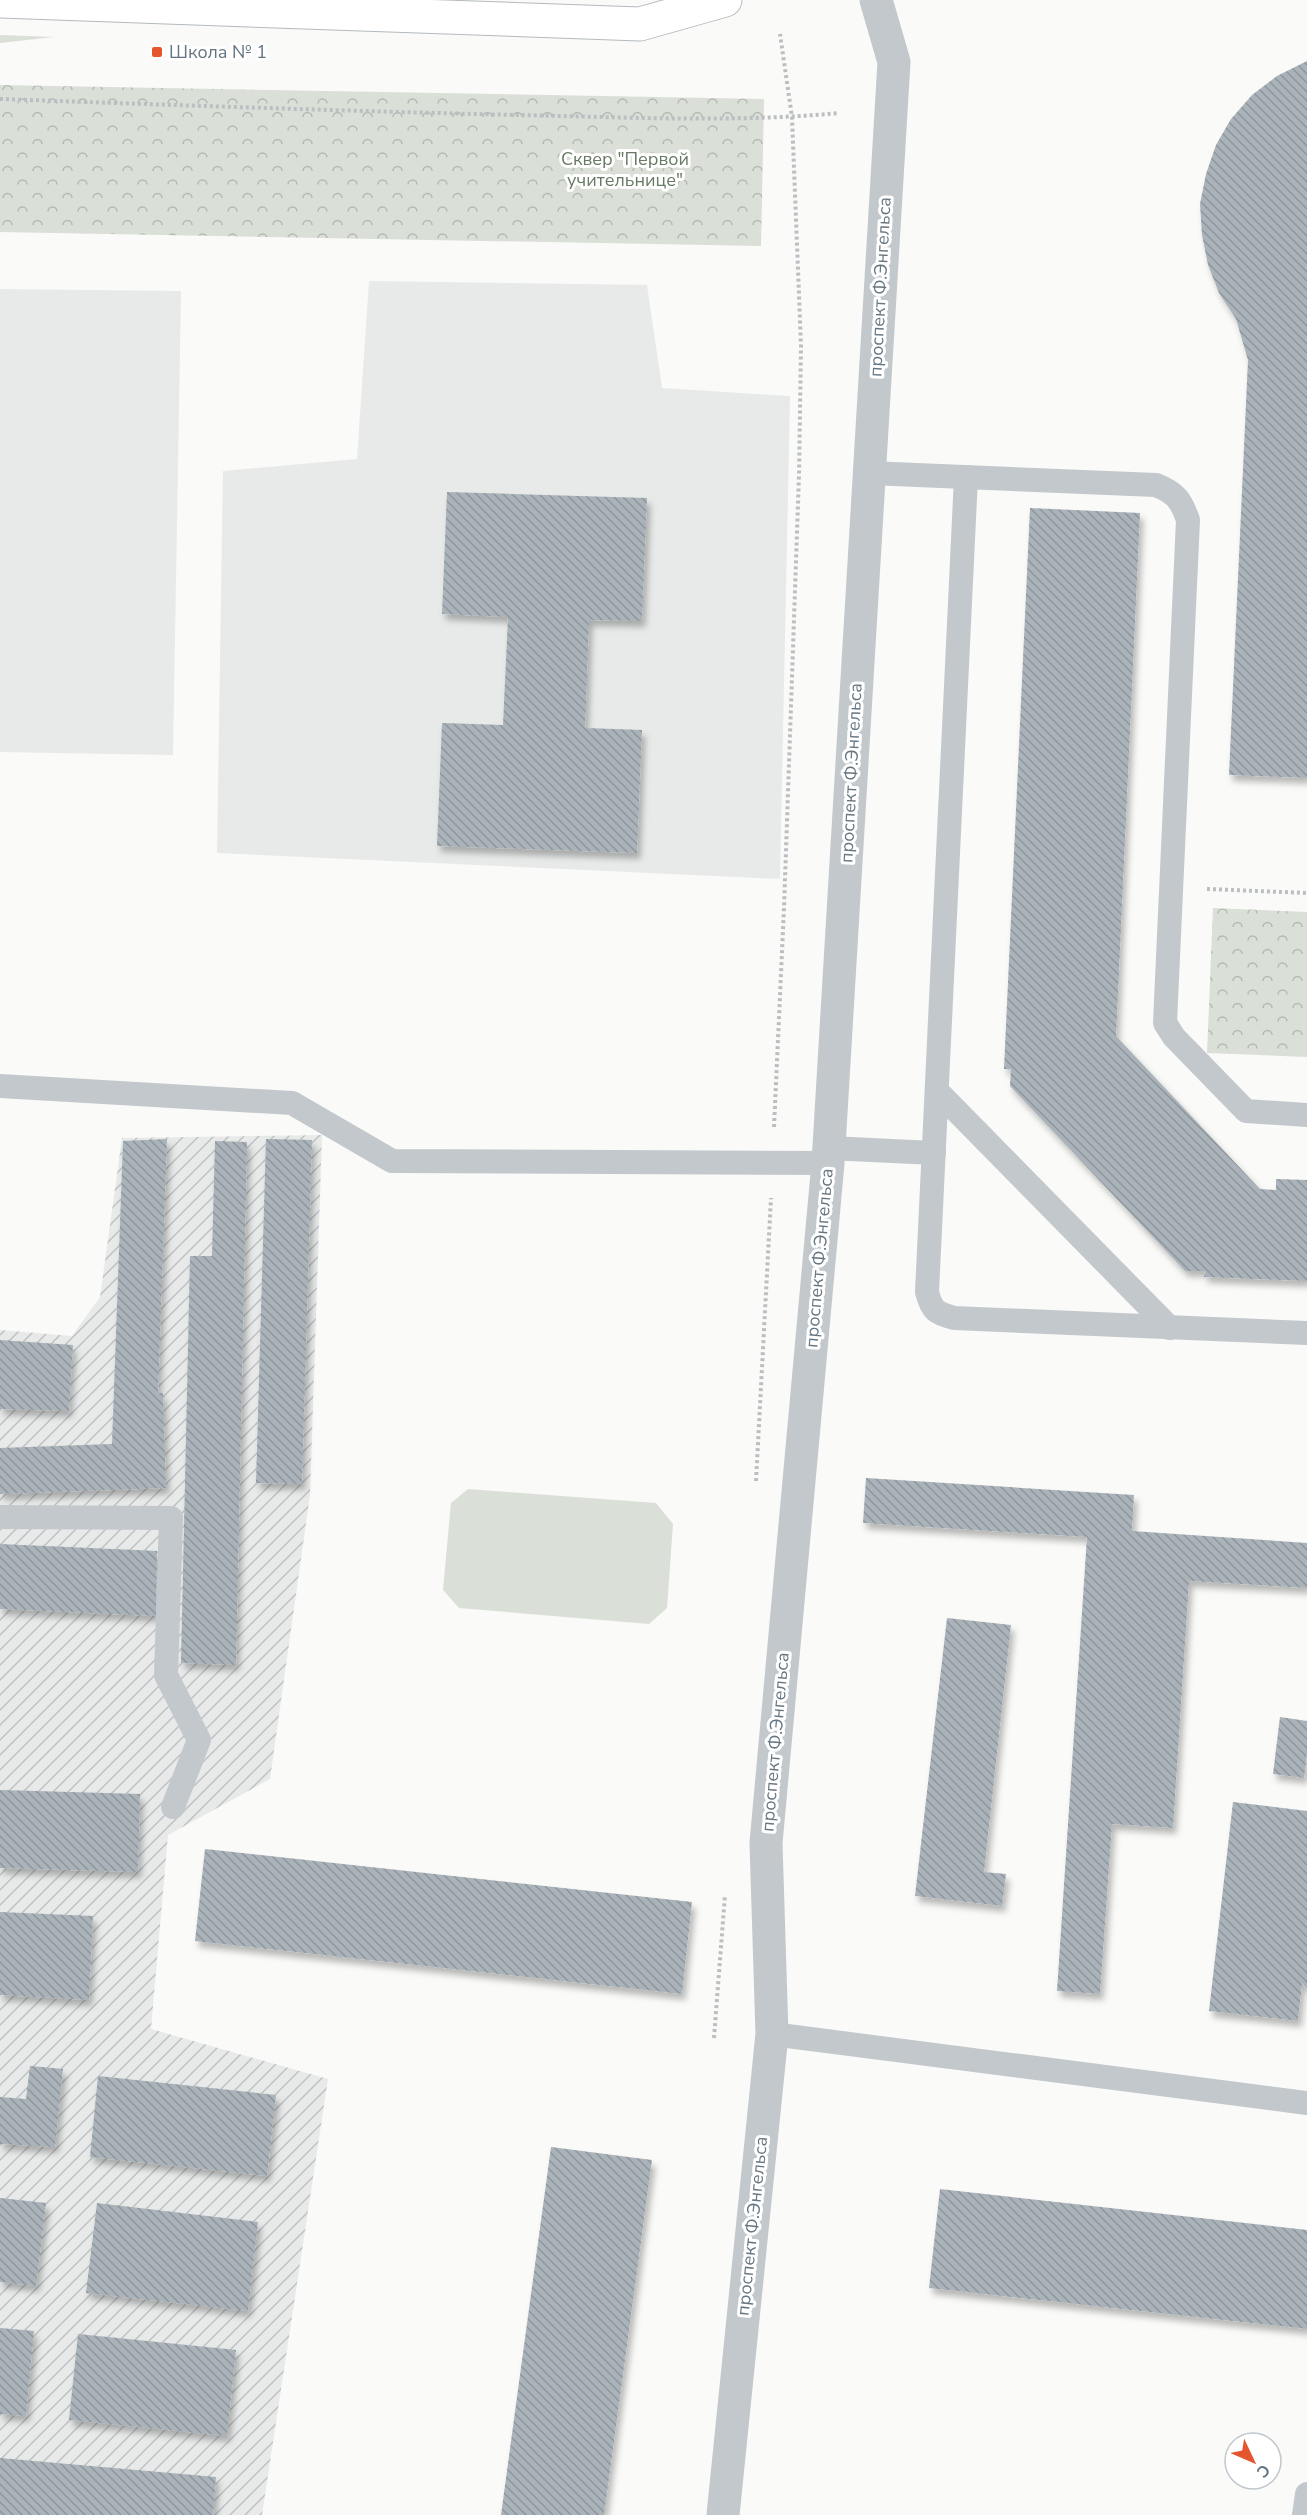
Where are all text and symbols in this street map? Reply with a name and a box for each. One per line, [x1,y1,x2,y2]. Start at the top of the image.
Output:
place label: Школа № 1 [169,40,267,64]
marker: Школа № 1 [150,45,164,59]
park label: Сквер "Первой учительнице" [561,147,689,192]
street label: проспект Ф.Энгельса [863,196,897,378]
street label: проспект Ф.Энгельса [834,682,868,864]
street label: проспект Ф.Энгельса [799,1167,839,1349]
street label: проспект Ф.Энгельса [755,1651,795,1833]
street label: проспект Ф.Энгельса [731,2135,773,2317]
north arrow [1223,2431,1283,2491]
text: С [1251,2459,1275,2482]

